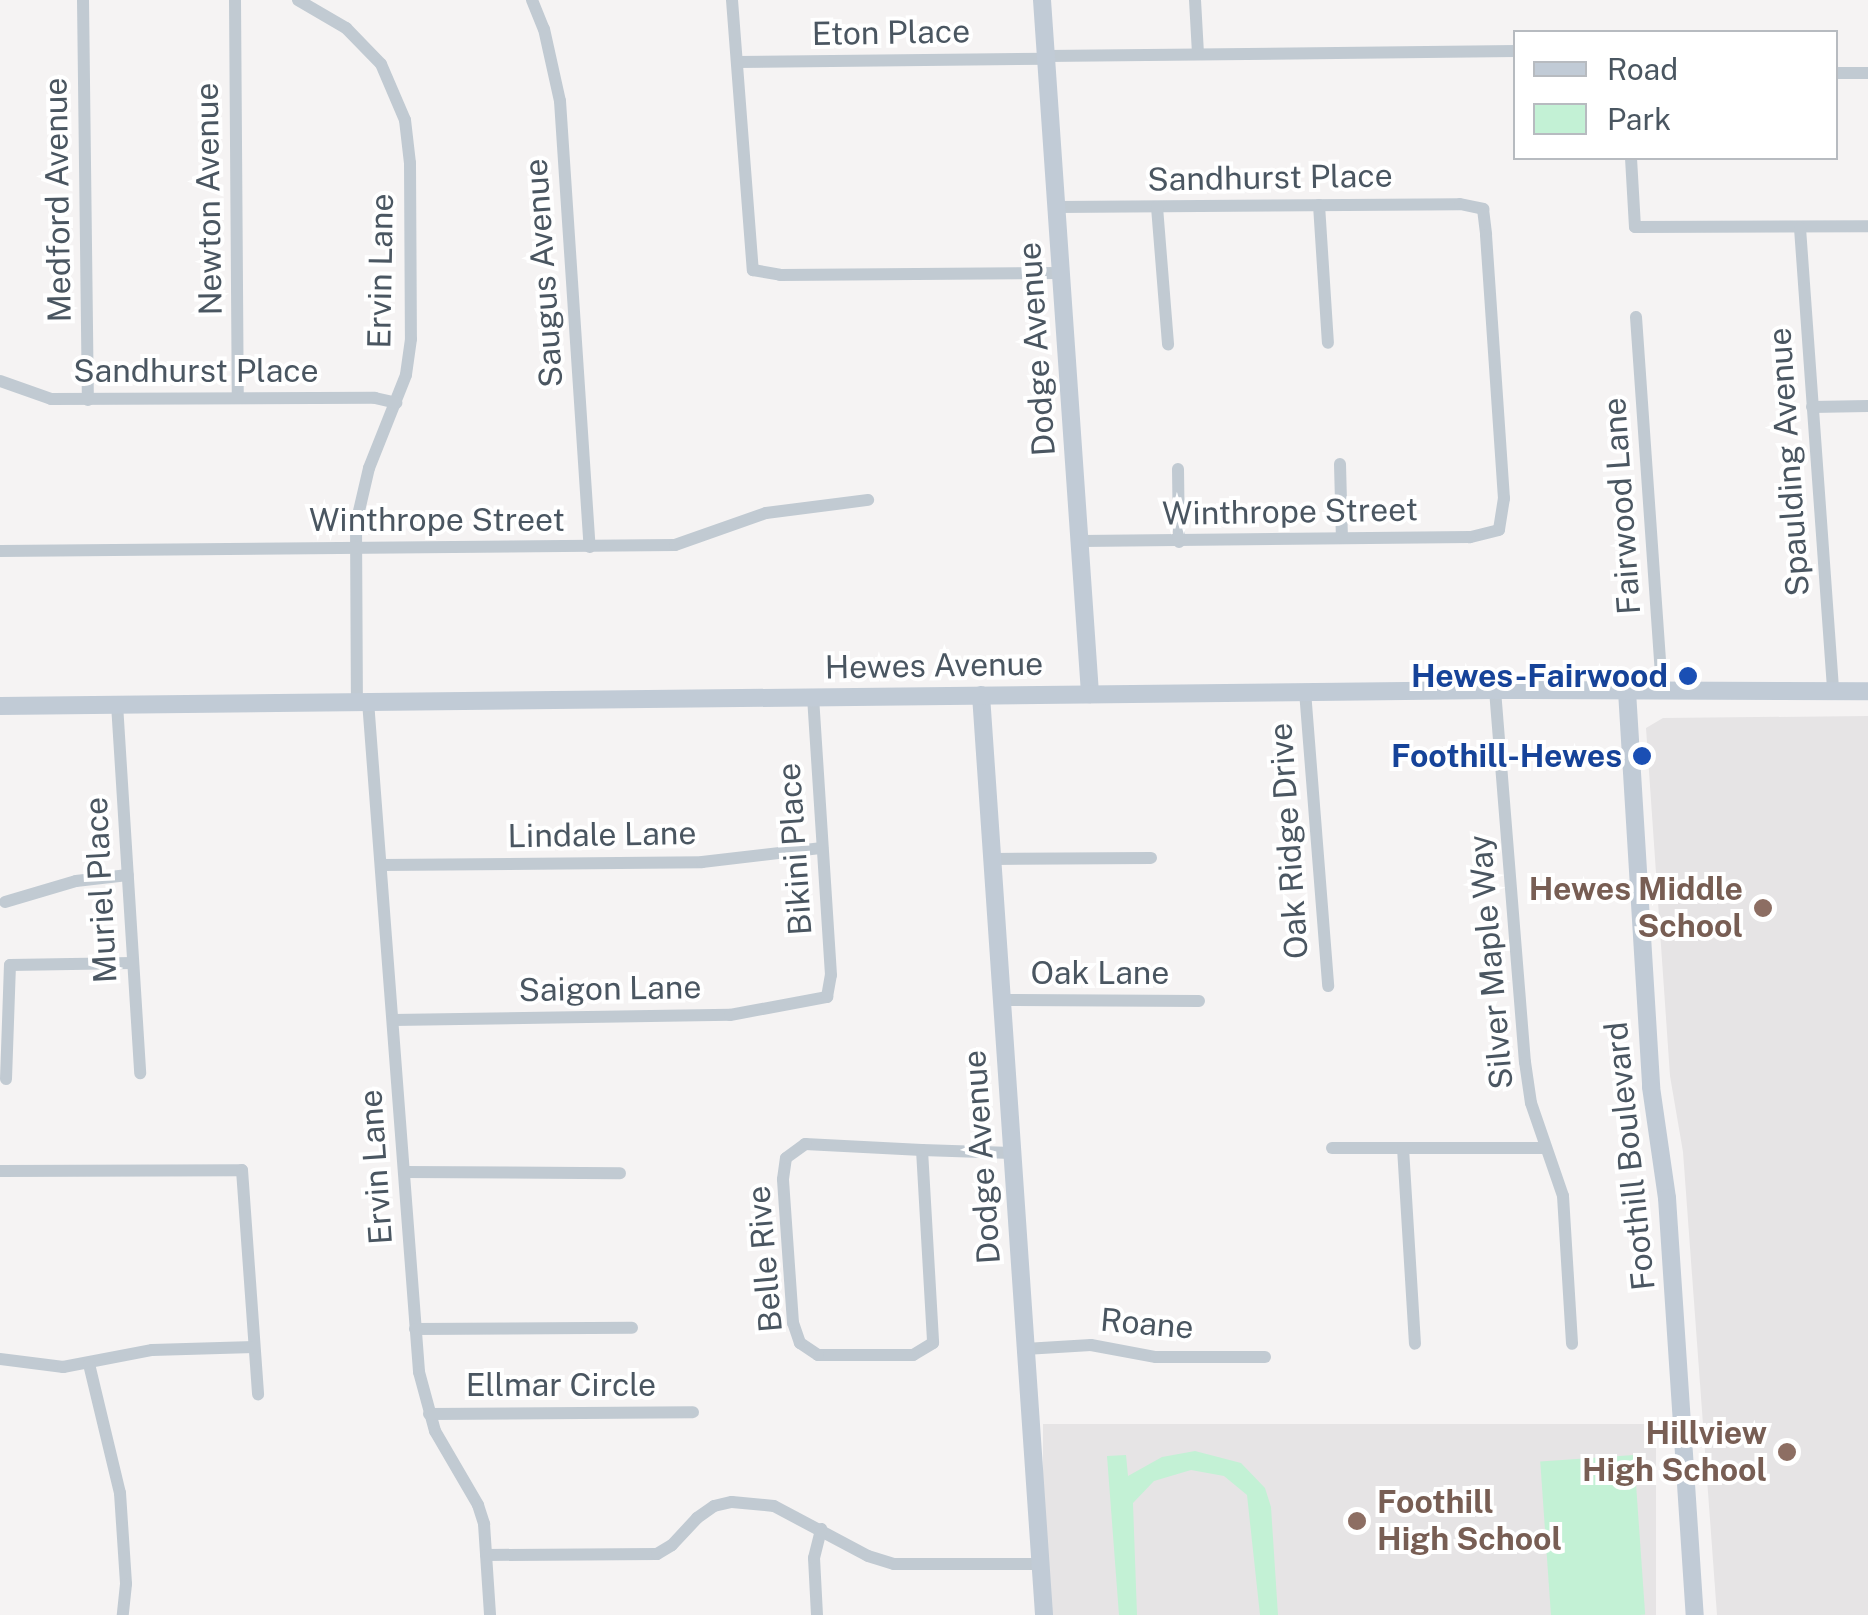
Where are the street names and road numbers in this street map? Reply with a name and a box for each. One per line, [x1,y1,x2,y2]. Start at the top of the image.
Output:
street label: Eton Place [812,12,970,54]
street label: Medford Avenue [37,77,79,323]
street label: Newton Avenue [188,82,230,316]
street label: Saugus Avenue [517,157,571,389]
street label: Sandhurst Place [1147,157,1393,199]
street label: Ervin Lane [360,193,402,349]
street label: Dodge Avenue [1010,241,1064,457]
street label: Spaulding Avenue [1760,326,1818,598]
street label: Sandhurst Place [73,352,319,390]
street label: Fairwood Lane [1595,396,1649,616]
street label: Winthrope Street [1162,491,1418,533]
street label: Winthrope Street [309,501,565,539]
street label: Hewes Avenue [824,645,1044,687]
street label: Oak Ridge Drive [1262,722,1316,960]
street label: Bikini Place [770,761,820,937]
street label: Muriel Place [77,796,125,984]
street label: Lindale Lane [507,814,697,856]
street label: Silver Maple Way [1461,833,1521,1091]
street label: Oak Lane [1031,954,1169,992]
street label: Saigon Lane [518,968,702,1010]
street label: Foothill Boulevard [1597,1020,1663,1292]
street label: Dodge Avenue [955,1049,1009,1265]
street label: Ervin Lane [351,1088,401,1246]
street label: Belle Rive [739,1184,791,1334]
street label: Roane [1099,1301,1195,1347]
street label: Ellmar Circle [466,1366,656,1404]

